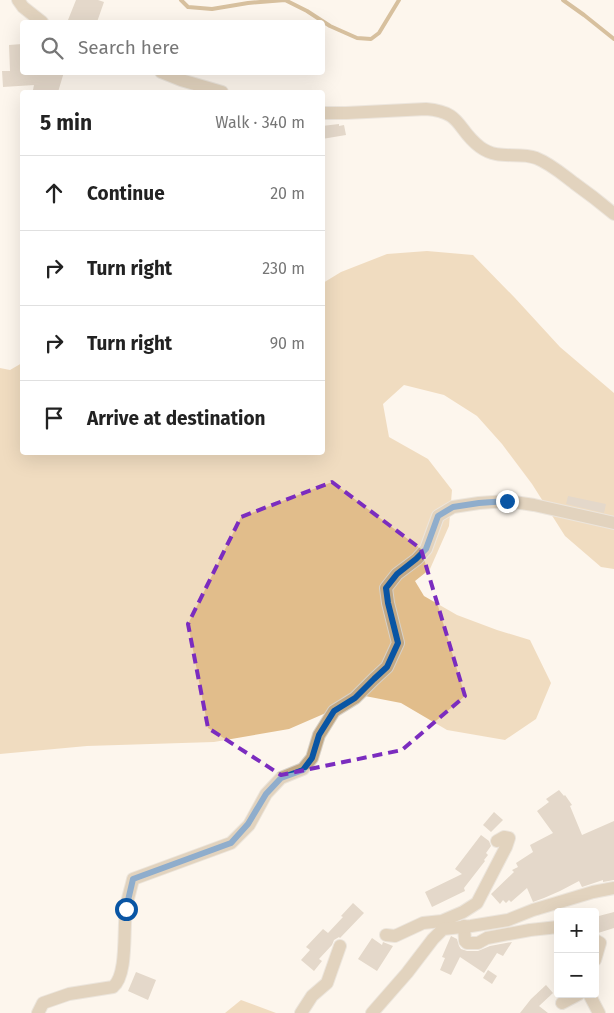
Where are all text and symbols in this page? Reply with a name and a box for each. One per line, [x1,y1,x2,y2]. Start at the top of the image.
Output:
search box [20,20,325,75]
icon: search [38,34,66,62]
text: Search here [78,36,179,59]
text: 5 min [40,110,92,136]
text: Walk · 340 m [215,113,305,132]
icon: ahead [40,179,68,207]
text: Continue [87,182,165,205]
text: 20 m [270,184,305,203]
icon: right [40,254,68,282]
text: Turn right [87,257,172,280]
text: 230 m [262,259,305,278]
icon: right [40,329,68,357]
text: Turn right [87,332,172,355]
text: 90 m [270,334,305,353]
icon: arrive [40,404,68,432]
text: Arrive at destination [87,407,266,430]
route end [496,490,519,513]
route start [115,898,138,921]
map controls [554,908,599,998]
button: + [554,908,599,953]
button: − [554,953,599,998]

